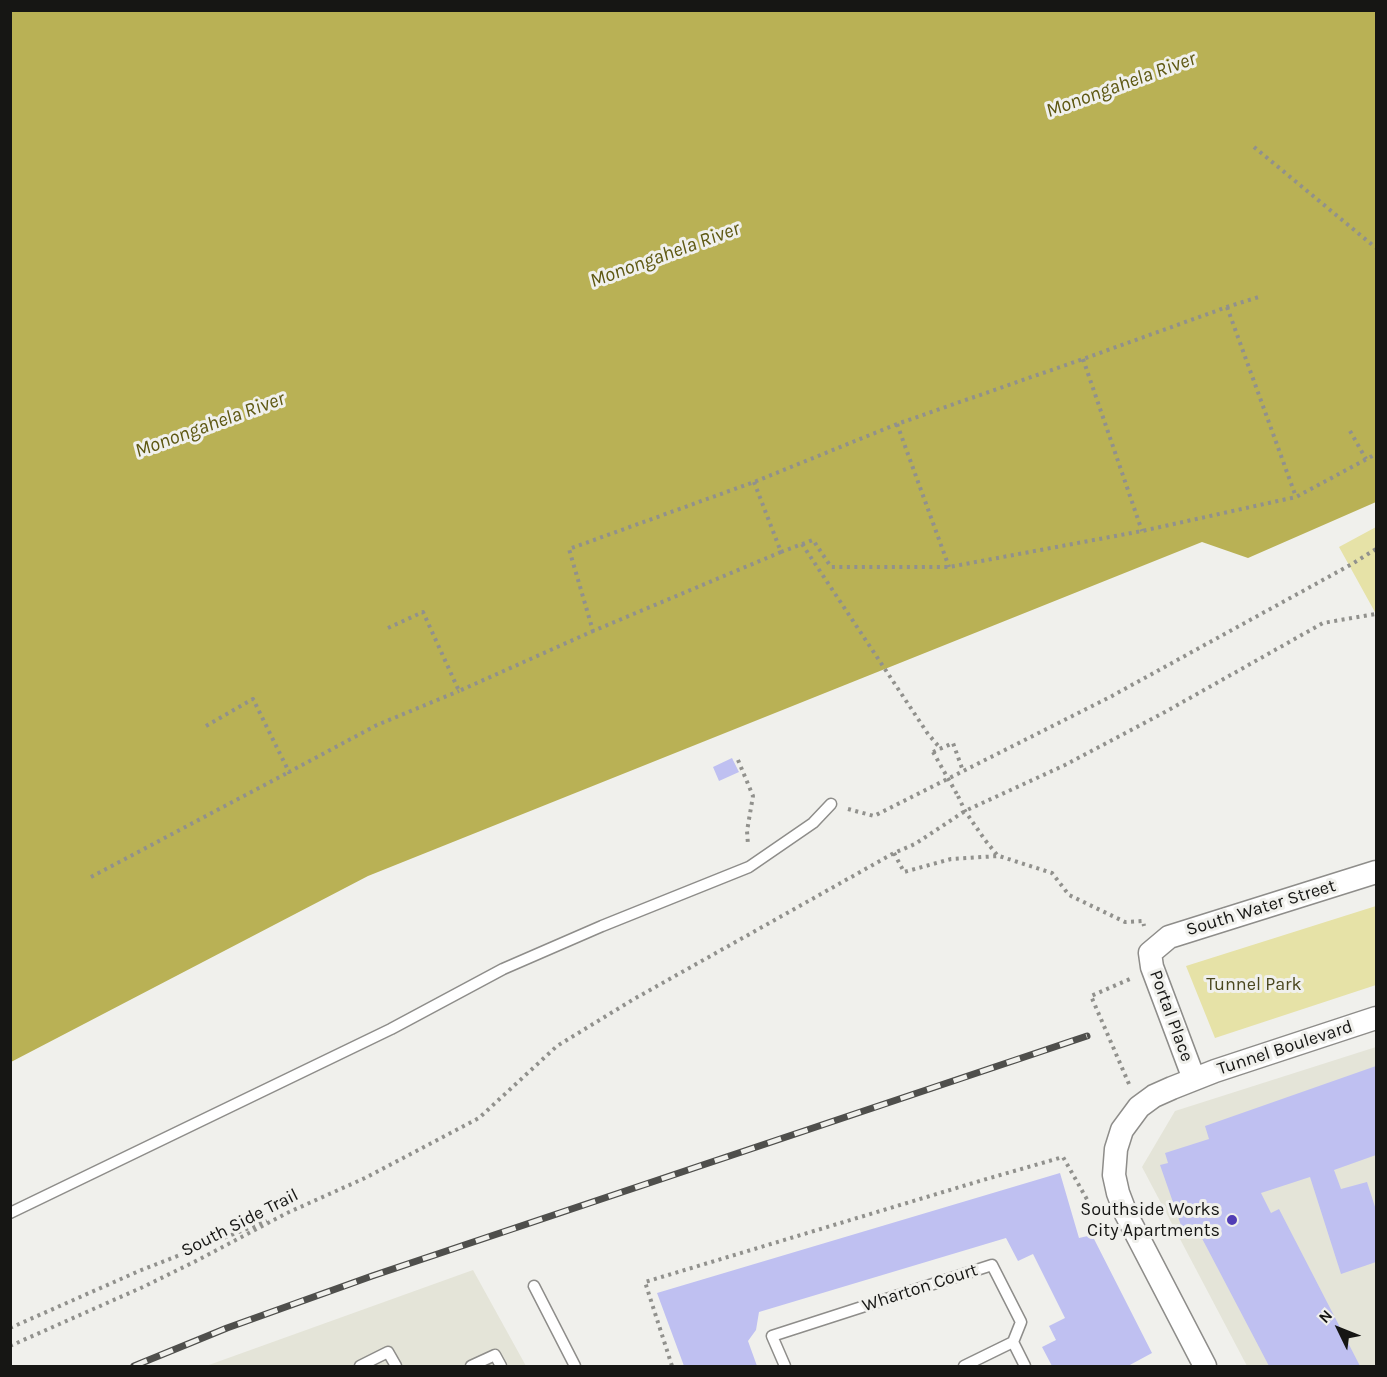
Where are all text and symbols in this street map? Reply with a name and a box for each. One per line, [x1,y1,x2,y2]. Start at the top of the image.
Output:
water label: Monongahela River [1043,47,1199,123]
water label: Monongahela River [587,217,743,293]
water label: Monongahela River [132,387,288,463]
street label: South Water Street [1184,875,1338,941]
street label: Portal Place [1144,967,1198,1065]
park label: Tunnel Park [1206,974,1302,996]
street label: Tunnel Boulevard [1214,1016,1356,1080]
street label: South Side Trail [178,1184,302,1262]
place label: Southside Works City Apartments [1080,1199,1220,1242]
marker: Southside Works City Apartments [1225,1213,1239,1227]
street label: Wharton Court [860,1259,980,1317]
north arrow [1309,1299,1369,1359]
text: N [1315,1306,1336,1327]

